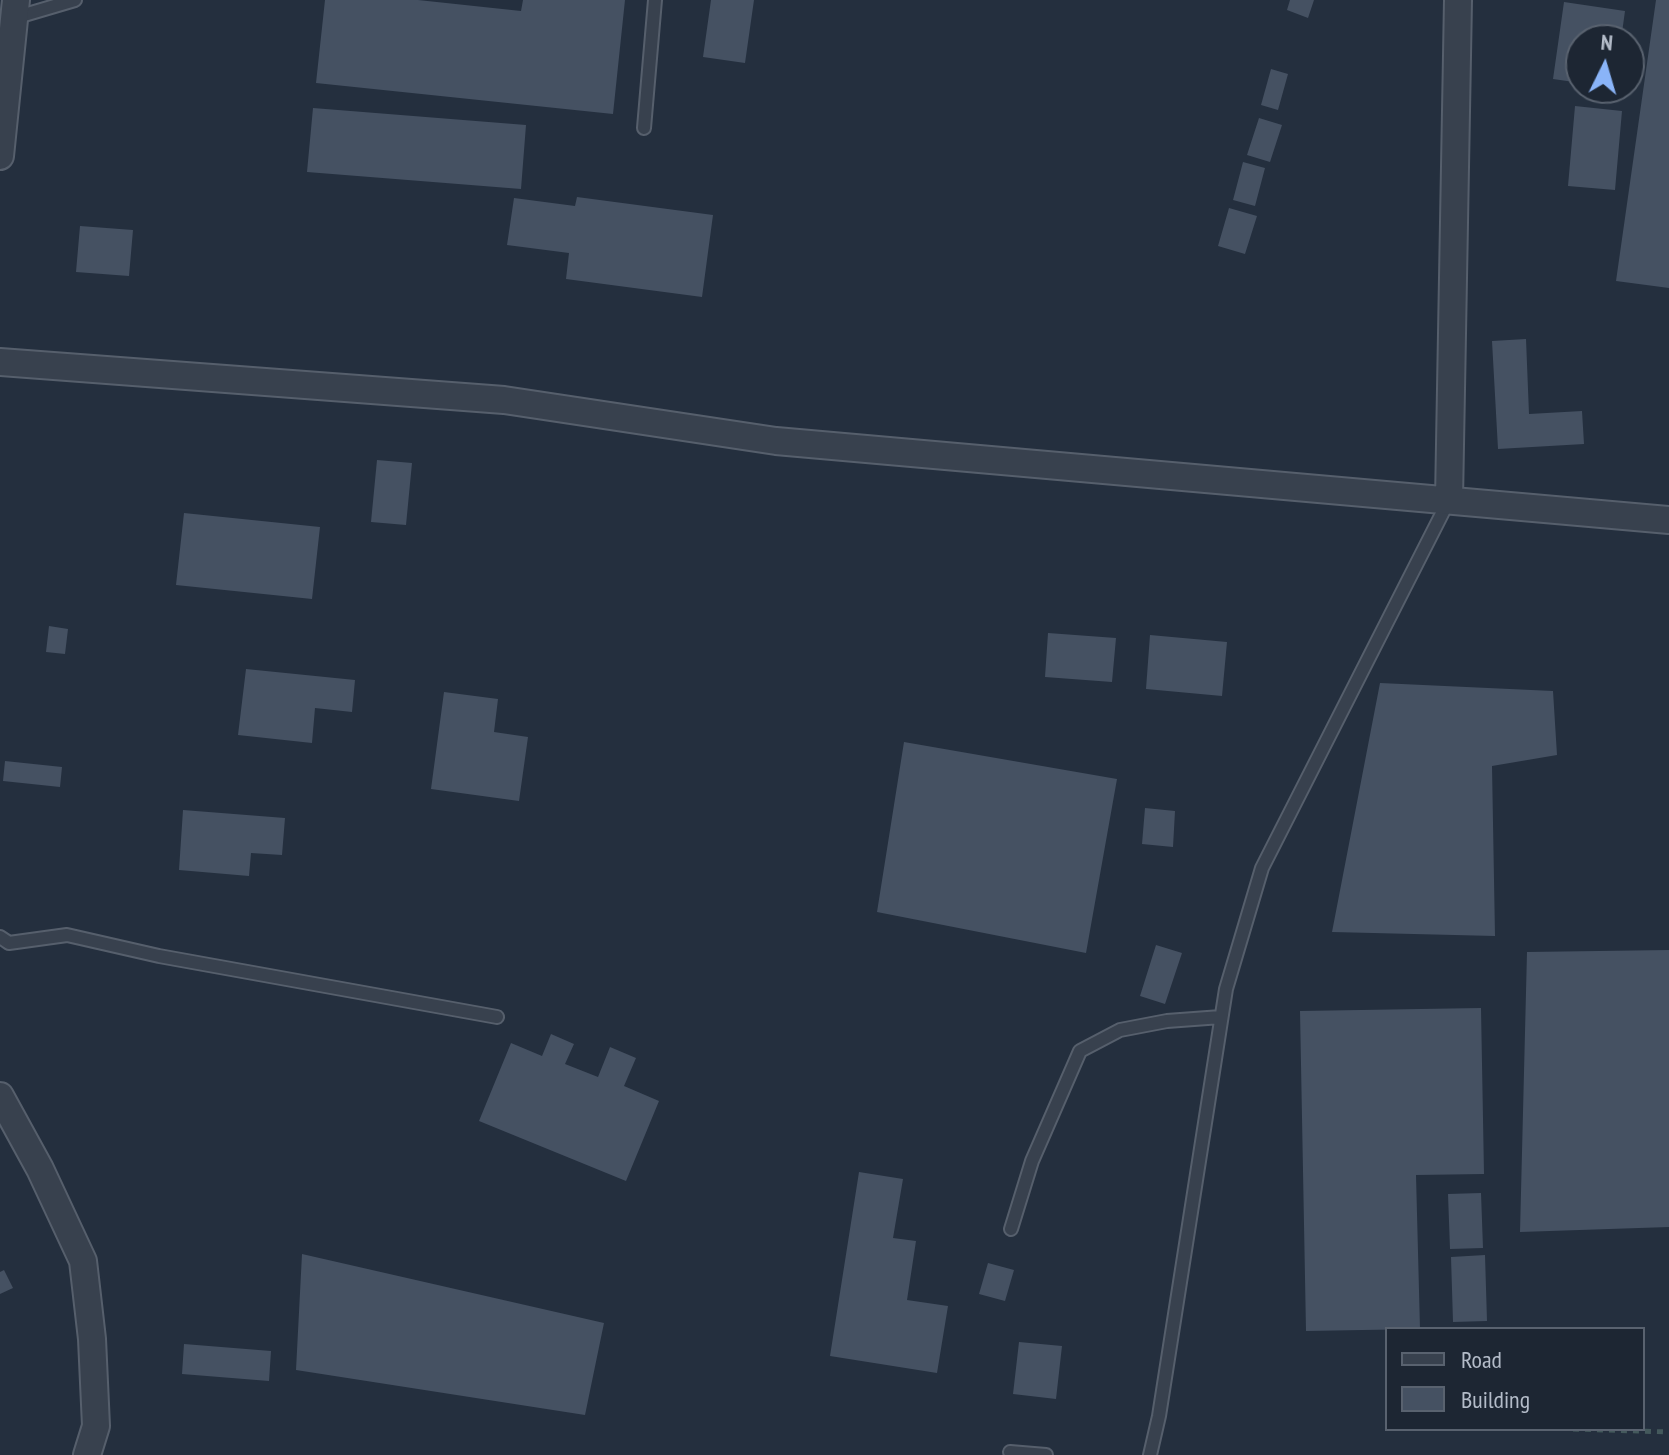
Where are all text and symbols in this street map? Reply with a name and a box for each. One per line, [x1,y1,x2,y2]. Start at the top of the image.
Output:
north arrow [1565,24,1645,104]
text: N [1600,28,1614,57]
legend [1385,1327,1645,1431]
text: Road [1461,1344,1502,1375]
text: Building [1461,1384,1530,1415]

